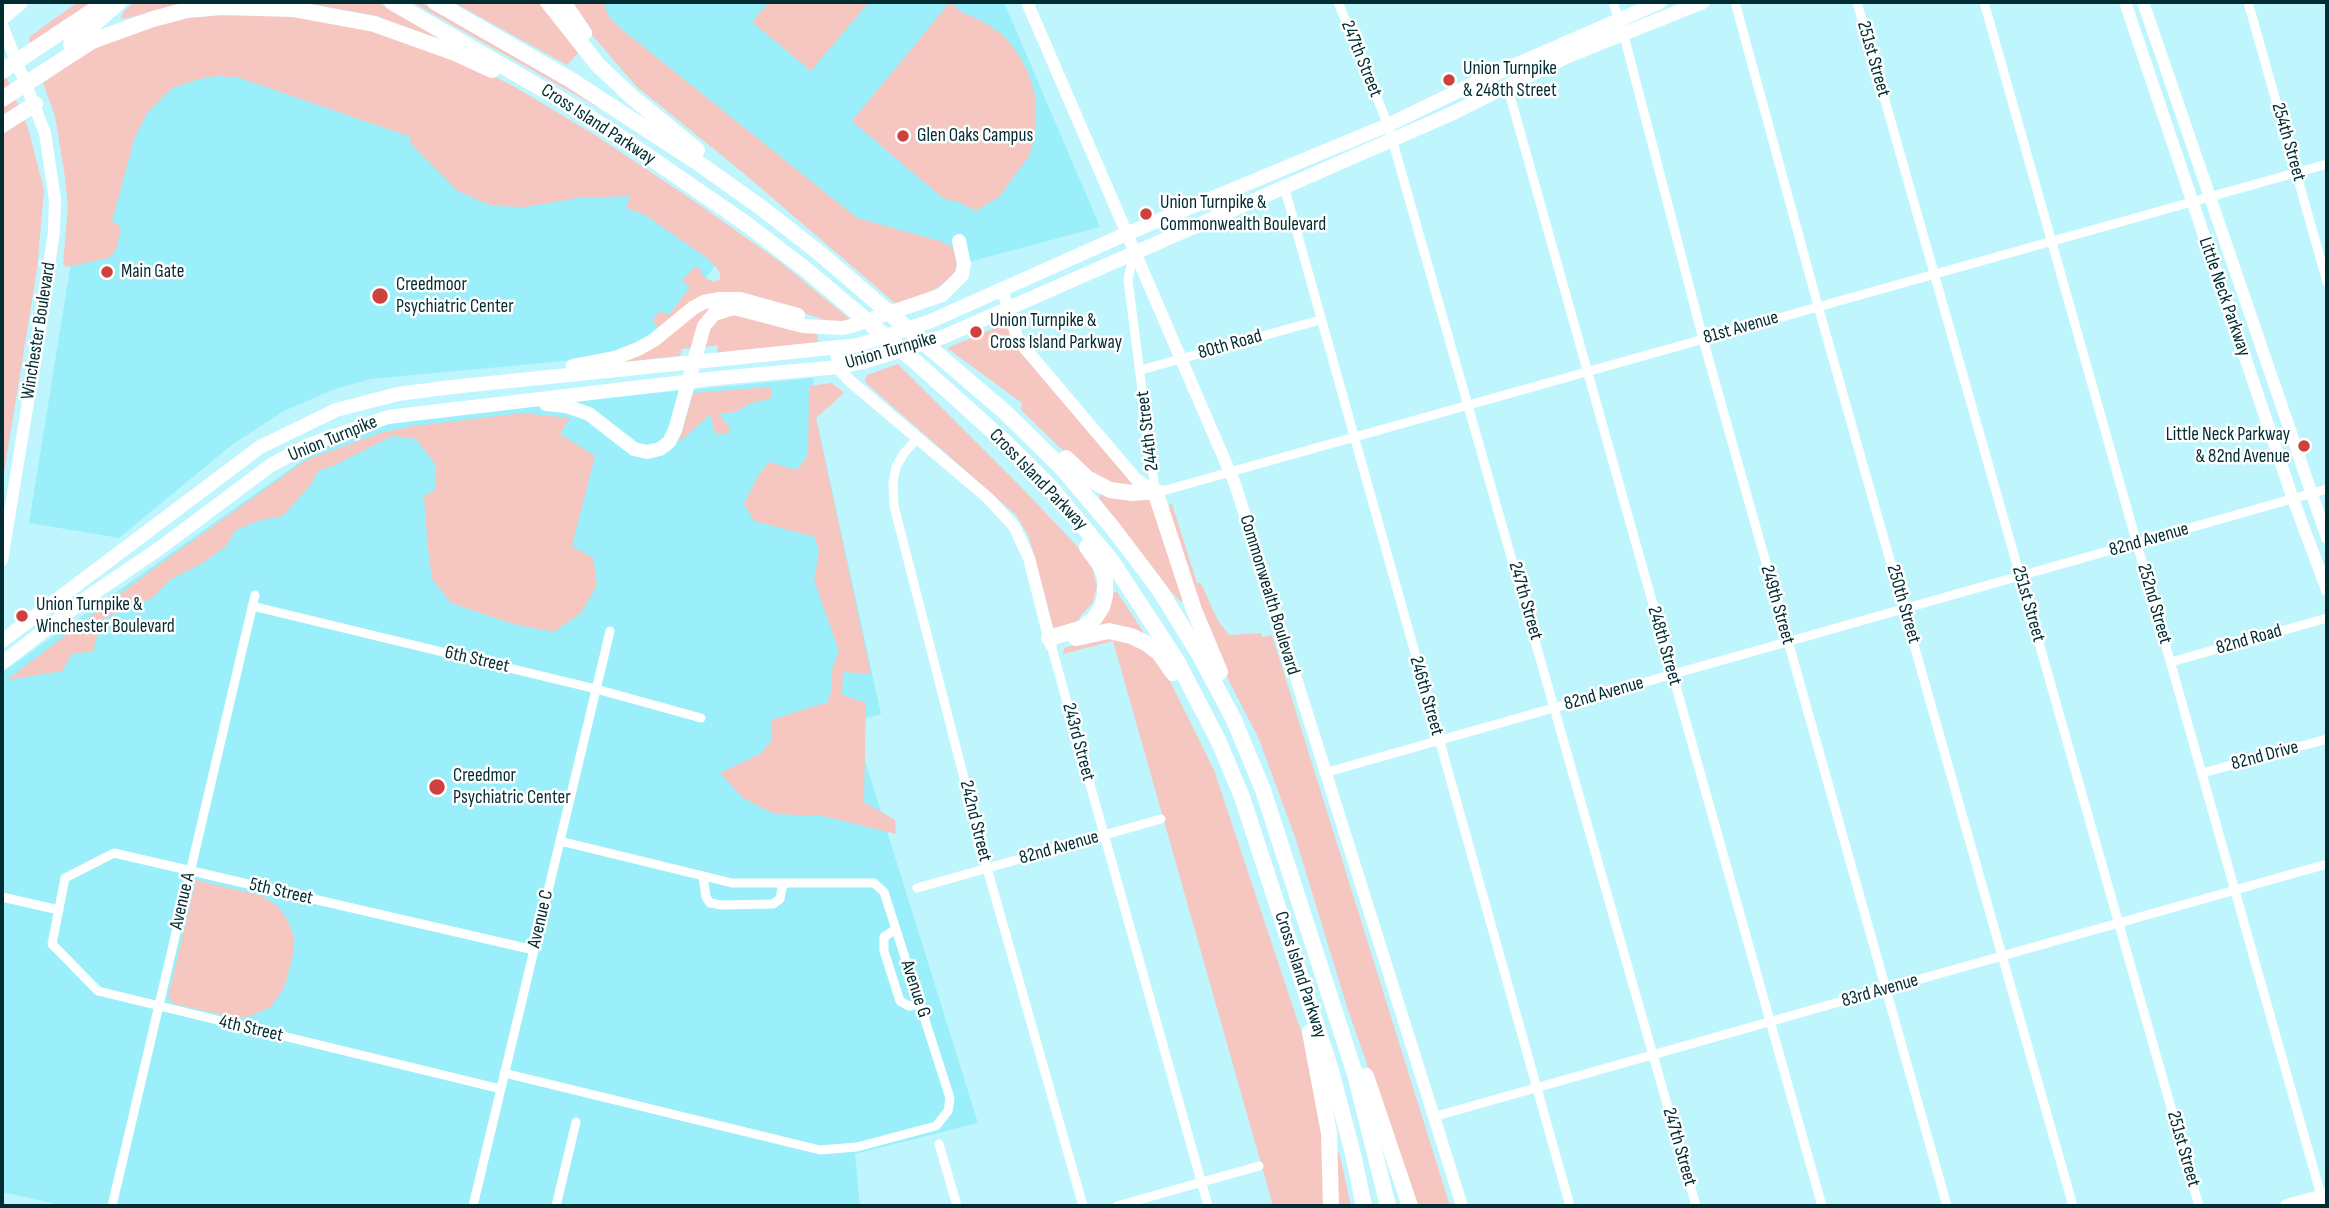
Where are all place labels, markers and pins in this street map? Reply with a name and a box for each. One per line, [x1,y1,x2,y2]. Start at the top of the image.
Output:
place label: Union Turnpike & 248th Street [1463,58,1557,102]
marker: Union Turnpike & 248th Street [1441,72,1457,88]
place label: Glen Oaks Campus [917,125,1033,147]
marker: Glen Oaks Campus [895,128,911,144]
place label: Union Turnpike & Commonwealth Boulevard [1160,192,1326,236]
marker: Union Turnpike & Commonwealth Boulevard [1138,206,1154,222]
place label: Main Gate [121,261,184,283]
marker: Main Gate [99,264,115,280]
place label: Creedmoor Psychiatric Center [396,274,514,318]
marker: Creedmoor Psychiatric Center [370,286,390,306]
place label: Union Turnpike & Cross Island Parkway [990,310,1122,354]
marker: Union Turnpike & Cross Island Parkway [968,324,984,340]
place label: Little Neck Parkway & 82nd Avenue [2166,424,2290,468]
marker: Little Neck Parkway & 82nd Avenue [2296,438,2312,454]
place label: Union Turnpike & Winchester Boulevard [36,594,175,638]
marker: Union Turnpike & Winchester Boulevard [14,608,30,624]
place label: Creedmor Psychiatric Center [453,765,571,809]
marker: Creedmor Psychiatric Center [427,777,447,797]

